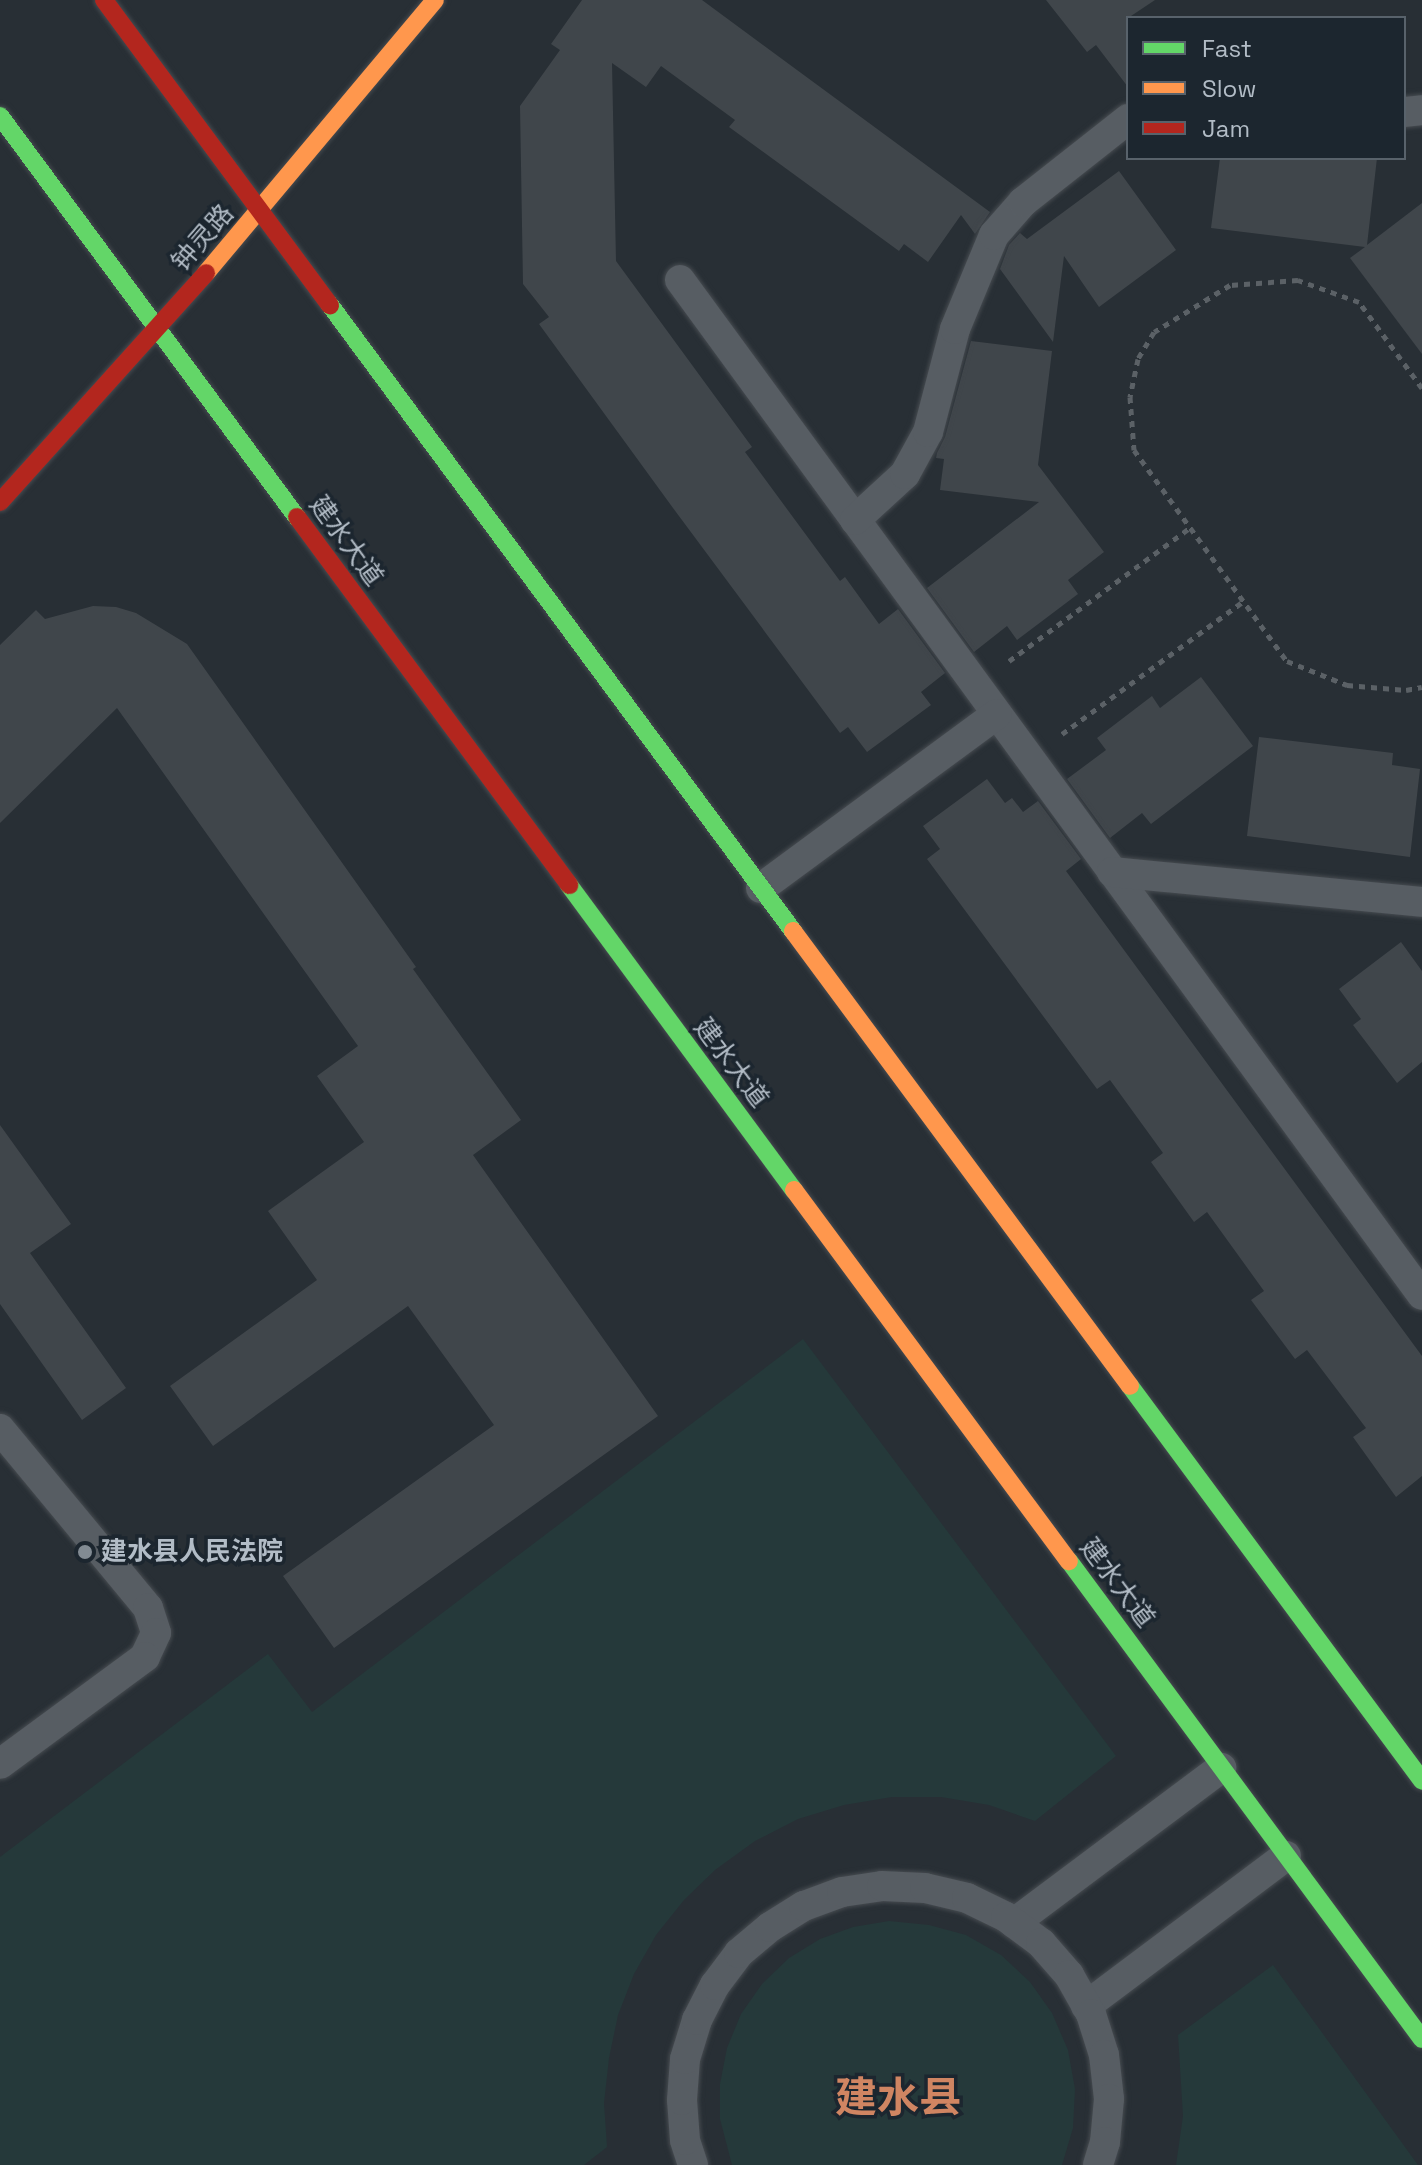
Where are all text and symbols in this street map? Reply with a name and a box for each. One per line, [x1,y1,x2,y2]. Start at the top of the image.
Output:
legend [1126,16,1406,160]
text: Fast [1202,33,1252,64]
text: Slow [1202,73,1256,104]
text: Jam [1202,113,1250,144]
street label: 钟灵路 [166,198,240,278]
street label: 建水大道 [303,490,389,592]
street label: 建水大道 [687,1012,775,1114]
street label: 建水大道 [1073,1532,1161,1634]
place label: 建水县人民法院 [101,1536,283,1568]
marker: 建水县人民法院 [76,1543,94,1561]
district label: 建水县 [835,2073,961,2123]

